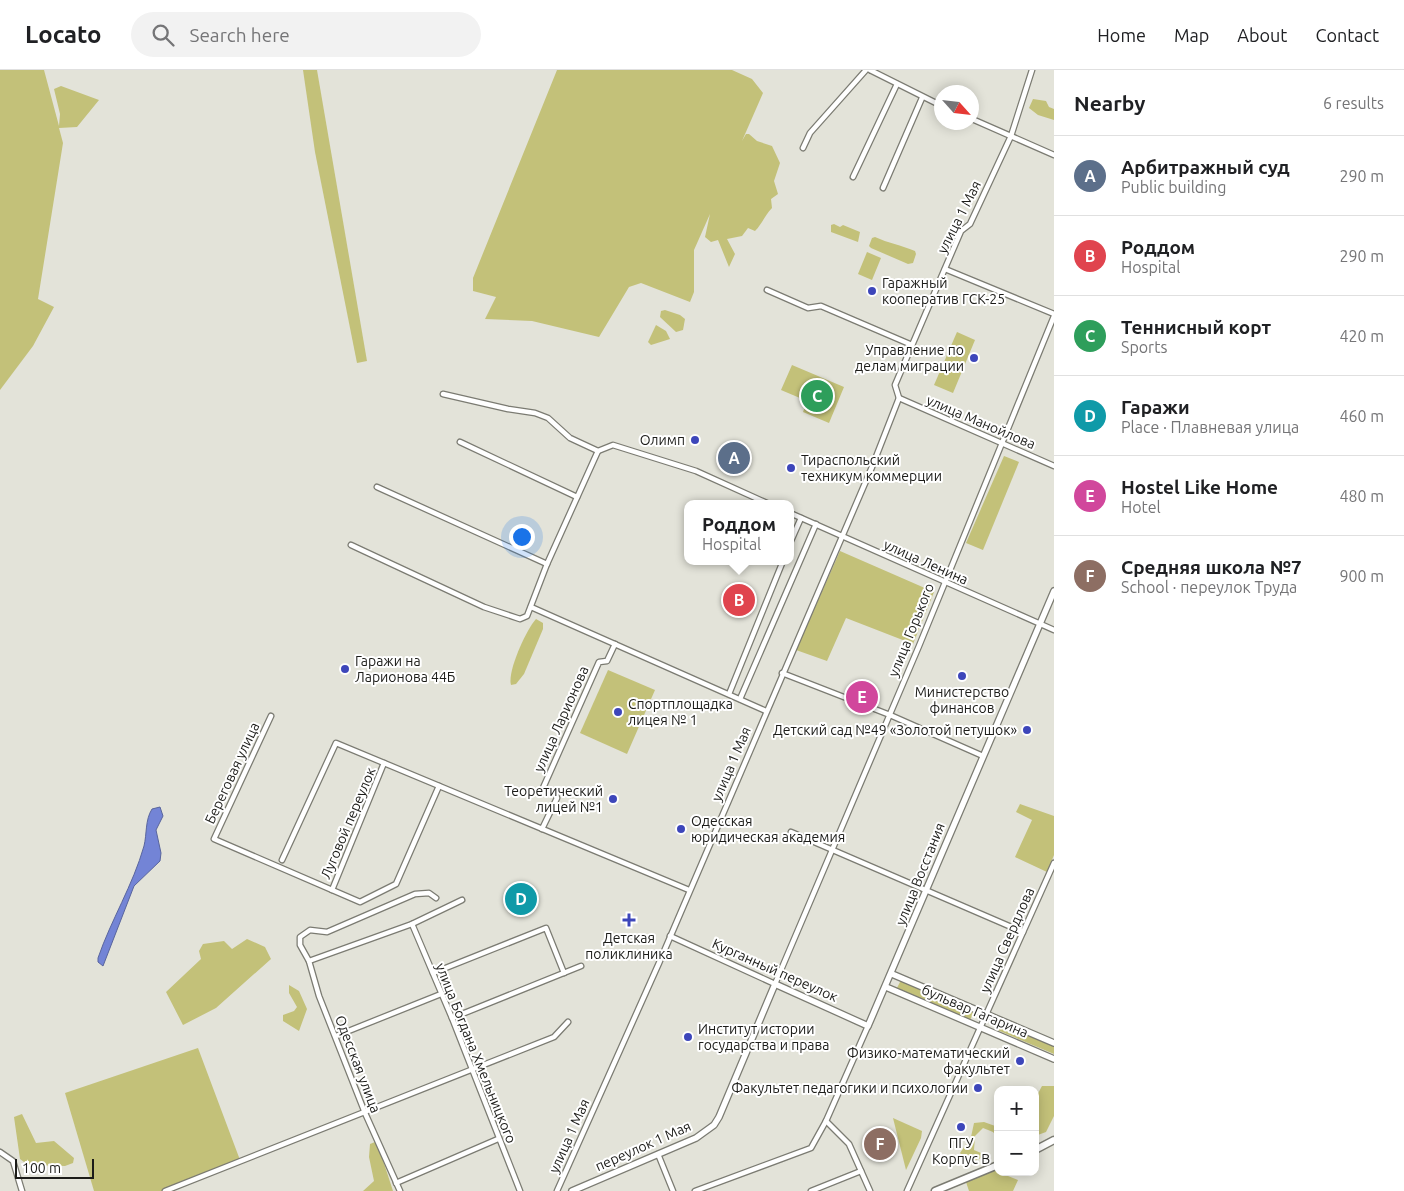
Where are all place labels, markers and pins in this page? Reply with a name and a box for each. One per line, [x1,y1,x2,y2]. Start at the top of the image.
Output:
place label: Гаражный кооператив ГСК-25 [882,275,1005,307]
marker: Гаражный кооператив ГСК-25 [866,285,878,297]
place label: Управление по делам миграции [855,342,964,374]
marker: Управление по делам миграции [968,352,980,364]
pin: C [801,377,833,415]
place label: Олимп [640,432,685,448]
marker: Олимп [689,434,701,446]
pin: A [718,439,750,477]
place label: Тираспольский техникум коммерции [801,452,942,484]
marker: Тираспольский техникум коммерции [785,462,797,474]
pin: B [723,581,755,619]
place label: Гаражи на Ларионова 44Б [355,653,455,685]
marker: Гаражи на Ларионова 44Б [339,663,351,675]
marker: Министерство финансов [956,670,968,682]
pin: E [846,678,878,716]
place label: Министерство финансов [915,684,1009,716]
place label: Спортплощадка лицея № 1 [628,696,733,728]
marker: Спортплощадка лицея № 1 [612,706,624,718]
place label: Детский сад №49 «Золотой петушок» [773,722,1017,738]
marker: Детский сад №49 «Золотой петушок» [1021,724,1033,736]
place label: Теоретический лицей №1 [504,783,603,815]
marker: Теоретический лицей №1 [607,793,619,805]
place label: Одесская юридическая академия [691,813,845,845]
marker: Одесская юридическая академия [675,823,687,835]
pin: D [505,880,537,918]
marker: Детская поликлиника [622,913,636,927]
place label: Детская поликлиника [585,930,673,962]
place label: Институт истории государства и права [698,1021,830,1053]
marker: Институт истории государства и права [682,1031,694,1043]
place label: Физико-математический факультет [847,1045,1010,1077]
marker: Физико-математический факультет [1014,1055,1026,1067]
place label: Факультет педагогики и психологии [731,1080,968,1096]
marker: Факультет педагогики и психологии [972,1082,984,1094]
marker: ПГУ Корпус В [955,1121,967,1133]
pin: F [864,1125,896,1163]
place label: ПГУ Корпус В [932,1135,990,1167]

